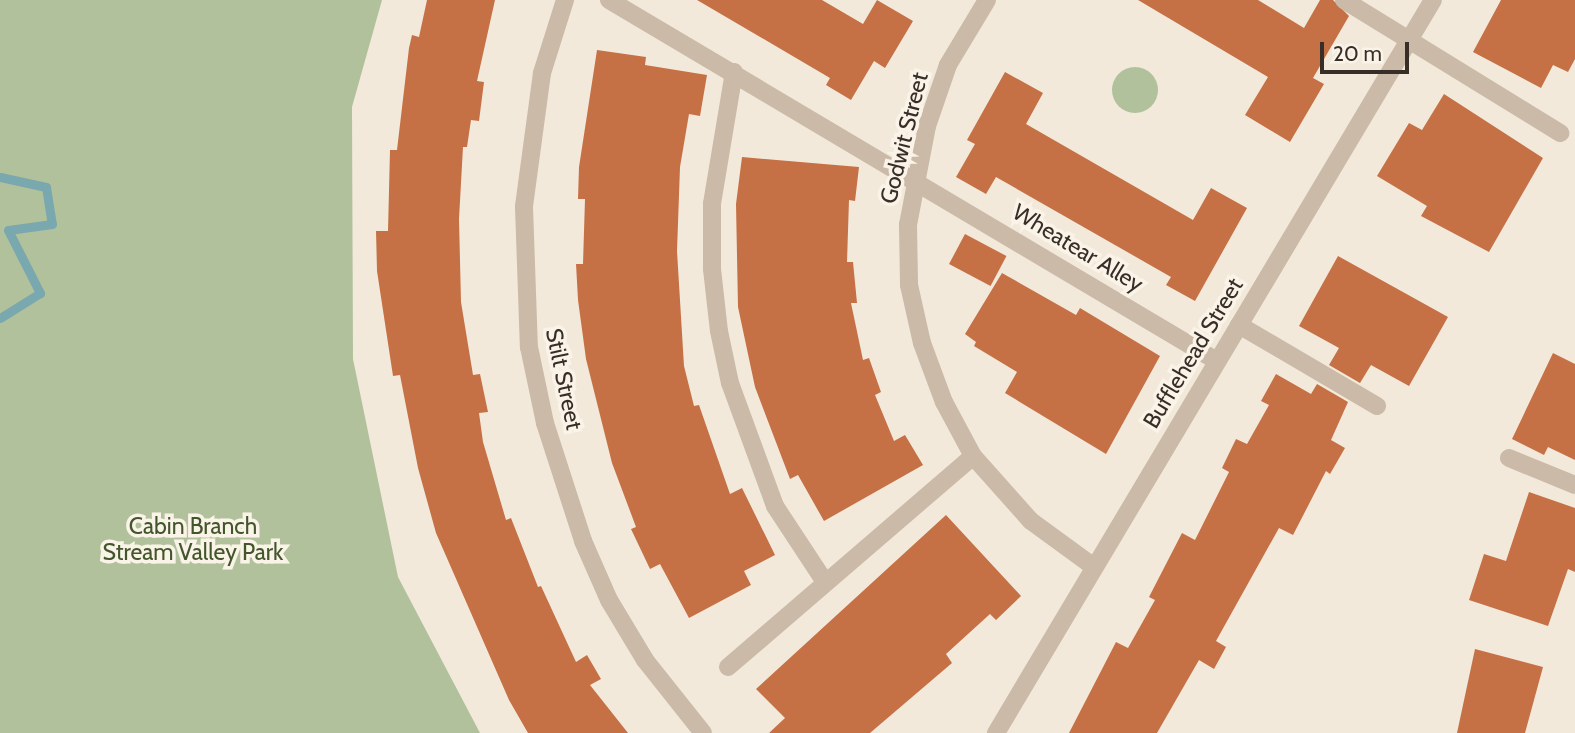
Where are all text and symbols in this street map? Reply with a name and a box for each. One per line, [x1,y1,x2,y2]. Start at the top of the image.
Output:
scale bar [1323,28,1412,72]
text: 20 m [1333,41,1382,66]
street label: Godwit Street [874,69,934,207]
street label: Wheatear Alley [1008,198,1148,298]
street label: Bufflehead Street [1137,273,1249,433]
street label: Stilt Street [540,326,588,432]
park label: Cabin Branch Stream Valley Park [103,512,283,566]

